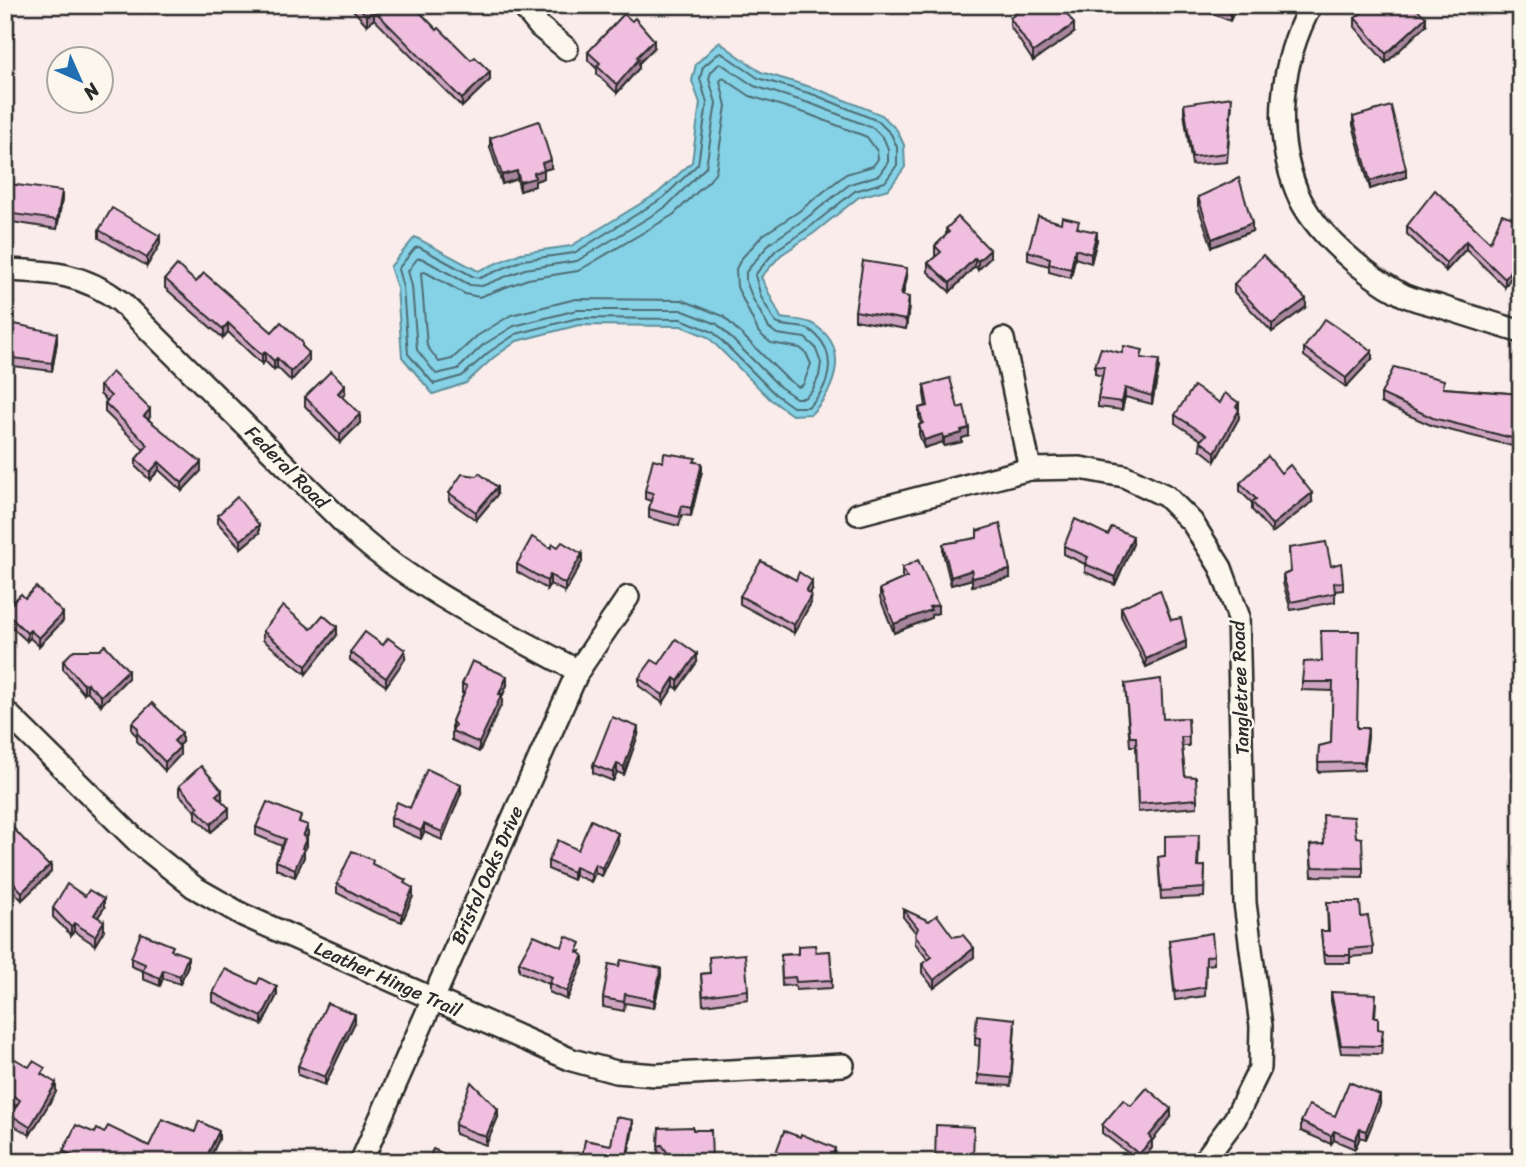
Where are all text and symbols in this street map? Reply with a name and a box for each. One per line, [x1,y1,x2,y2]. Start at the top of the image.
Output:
north arrow [46,46,116,116]
text: N [75,75,109,109]
street label: Federal Road [237,417,338,518]
street label: Tangletree Road [1221,618,1259,756]
street label: Bristol Oaks Drive [442,800,532,950]
street label: Leather Hinge Trail [309,932,468,1027]

